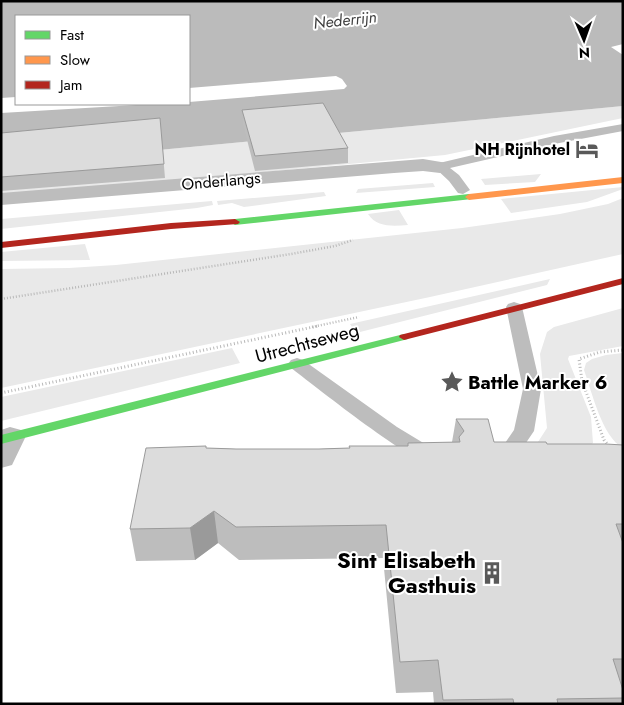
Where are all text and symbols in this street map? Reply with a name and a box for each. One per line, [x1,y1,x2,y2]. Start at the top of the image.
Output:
water label: Nederrijn [312,5,378,35]
legend [15,15,190,105]
north arrow [559,15,609,65]
text: Fast [60,24,84,46]
text: N [579,43,590,63]
text: Slow [60,49,91,71]
text: Jam [58,74,83,96]
hotel icon: NH Rijnhotel [574,136,600,162]
place label: NH Rijnhotel [474,138,570,161]
street label: Onderlangs [181,166,261,196]
street label: Utrechtseweg [252,316,362,370]
place icon: Battle Marker 6 [439,369,465,395]
place label: Battle Marker 6 [468,369,607,396]
place label: Sint Elisabeth Gasthuis [337,544,476,601]
building icon: Sint Elisabeth Gasthuis [479,560,505,586]

